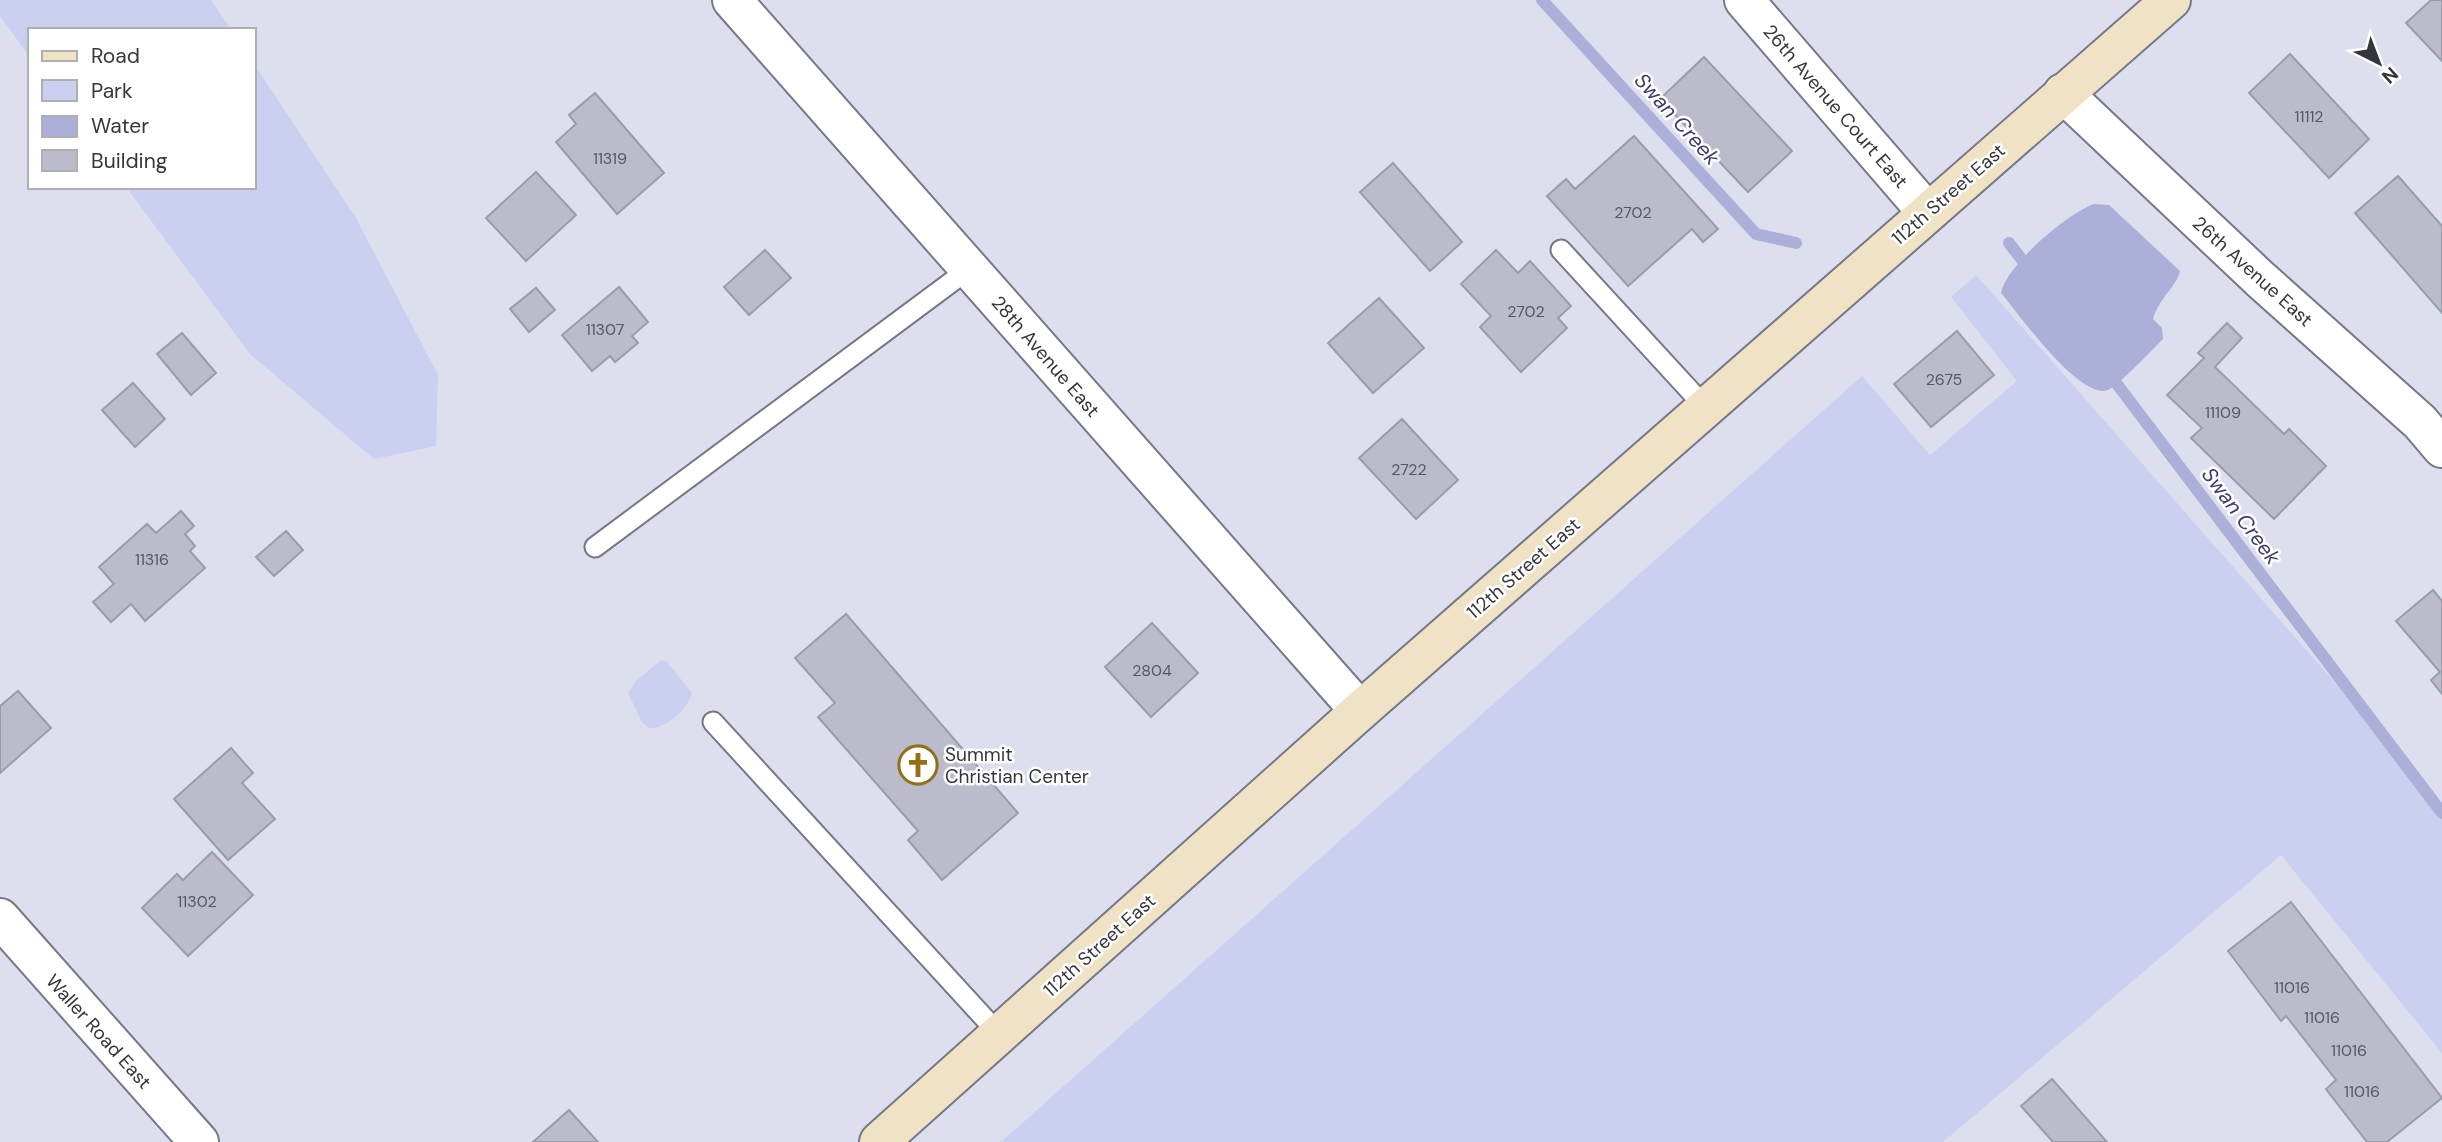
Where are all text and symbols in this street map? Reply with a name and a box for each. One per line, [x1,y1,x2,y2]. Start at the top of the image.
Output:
street label: 26th Avenue Court East [1758,19,1914,193]
legend [28,28,256,189]
north arrow [2344,28,2414,98]
text: Road [91,42,140,70]
text: N [2377,61,2404,89]
water label: Swan Creek [1628,67,1726,171]
text: Park [91,77,133,105]
house number: 11112 [2294,106,2324,127]
text: Water [91,112,149,140]
street label: 112th Street East [1886,138,2010,251]
text: Building [91,147,168,175]
house number: 11319 [593,148,627,169]
house number: 2702 [1614,202,1652,223]
street label: 26th Avenue East [2187,211,2318,332]
street label: 28th Avenue East [986,290,1105,422]
house number: 2702 [1507,301,1545,322]
house number: 11307 [586,319,624,340]
house number: 2675 [1926,369,1962,390]
house number: 11109 [2205,402,2241,423]
house number: 2722 [1391,459,1427,480]
water label: Swan Creek [2195,462,2287,571]
street label: 112th Street East [1461,512,1585,625]
house number: 11316 [135,549,169,570]
house number: 2804 [1132,660,1172,681]
place label: Summit Christian Center [945,742,1089,789]
church icon: Summit Christian Center [897,744,939,786]
street label: 112th Street East [1038,888,1161,1002]
house number: 11302 [177,891,217,912]
street label: Waller Road East [40,969,157,1094]
house number: 11016 [2274,977,2310,998]
house number: 11016 [2304,1007,2340,1028]
house number: 11016 [2331,1040,2367,1061]
house number: 11016 [2344,1081,2380,1102]

